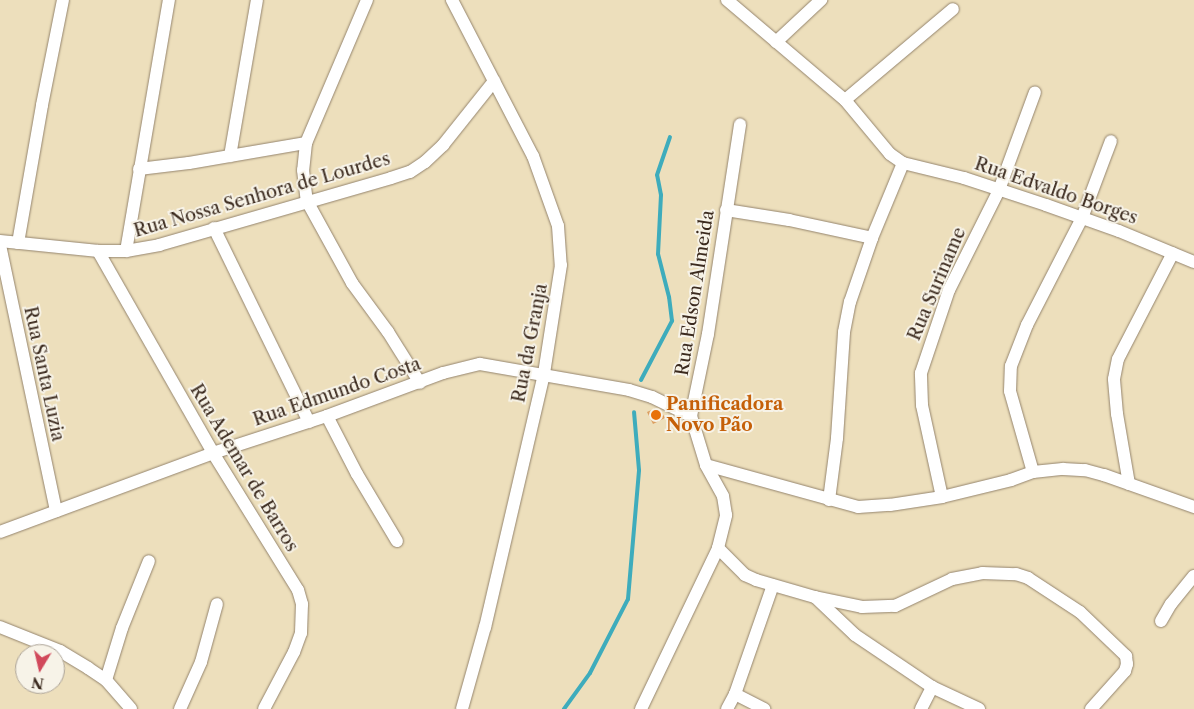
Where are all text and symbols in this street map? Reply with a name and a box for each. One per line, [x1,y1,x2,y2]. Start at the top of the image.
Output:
street label: Rua Nossa Senhora de Lourdes [131,148,393,242]
street label: Rua Edvaldo Borges [972,153,1140,229]
street label: Rua Edson Almeida [671,208,719,378]
street label: Rua Suriname [903,224,971,344]
street label: Rua da Granja [508,281,552,405]
street label: Rua Santa Luzia [19,304,69,444]
street label: Rua Edmundo Costa [250,353,424,431]
street label: Rua Ademar de Barros [185,380,303,556]
place label: Panificadora Novo Pão [666,394,783,436]
marker: Panificadora Novo Pão [650,409,662,421]
north arrow [15,644,65,694]
text: N [30,673,45,693]

